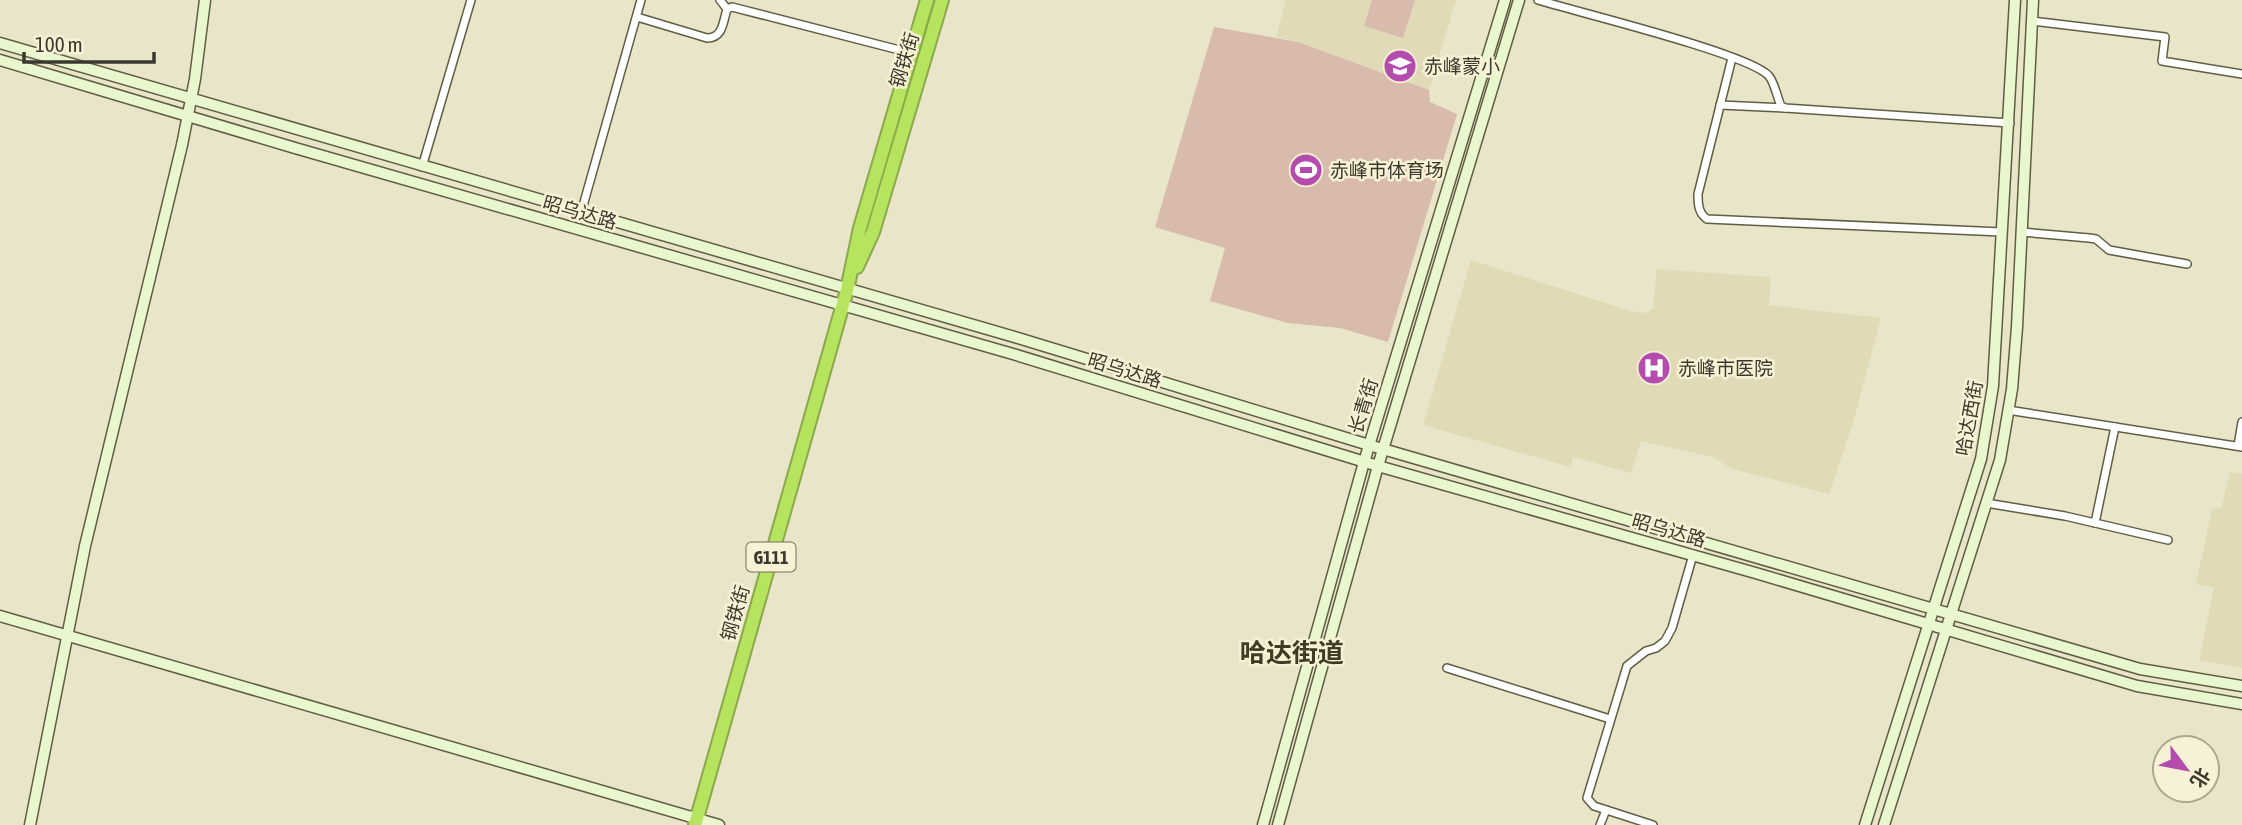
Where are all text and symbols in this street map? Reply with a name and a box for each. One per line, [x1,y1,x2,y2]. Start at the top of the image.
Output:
scale bar [24,21,154,65]
street label: 钢铁街 [885,30,923,90]
text: 100 m [35,32,83,56]
school or university icon: 赤峰蒙小 [1381,47,1419,85]
place label: 赤峰蒙小 [1424,55,1500,77]
sports icon: 赤峰市体育场 [1287,151,1325,189]
place label: 赤峰市体育场 [1330,159,1444,181]
street label: 昭乌达路 [540,191,620,233]
street label: 昭乌达路 [1085,348,1165,392]
hospital icon: 赤峰市医院 [1635,349,1673,387]
place label: 赤峰市医院 [1678,357,1773,379]
street label: 长青街 [1344,376,1382,436]
street label: 哈达西街 [1952,379,1986,457]
street label: 昭乌达路 [1629,509,1709,551]
road number: G111 [746,542,796,572]
street label: 钢铁街 [717,583,753,643]
district label: 哈达街道 [1240,638,1344,668]
north arrow [2151,734,2221,804]
text: 北 [2186,764,2215,792]

